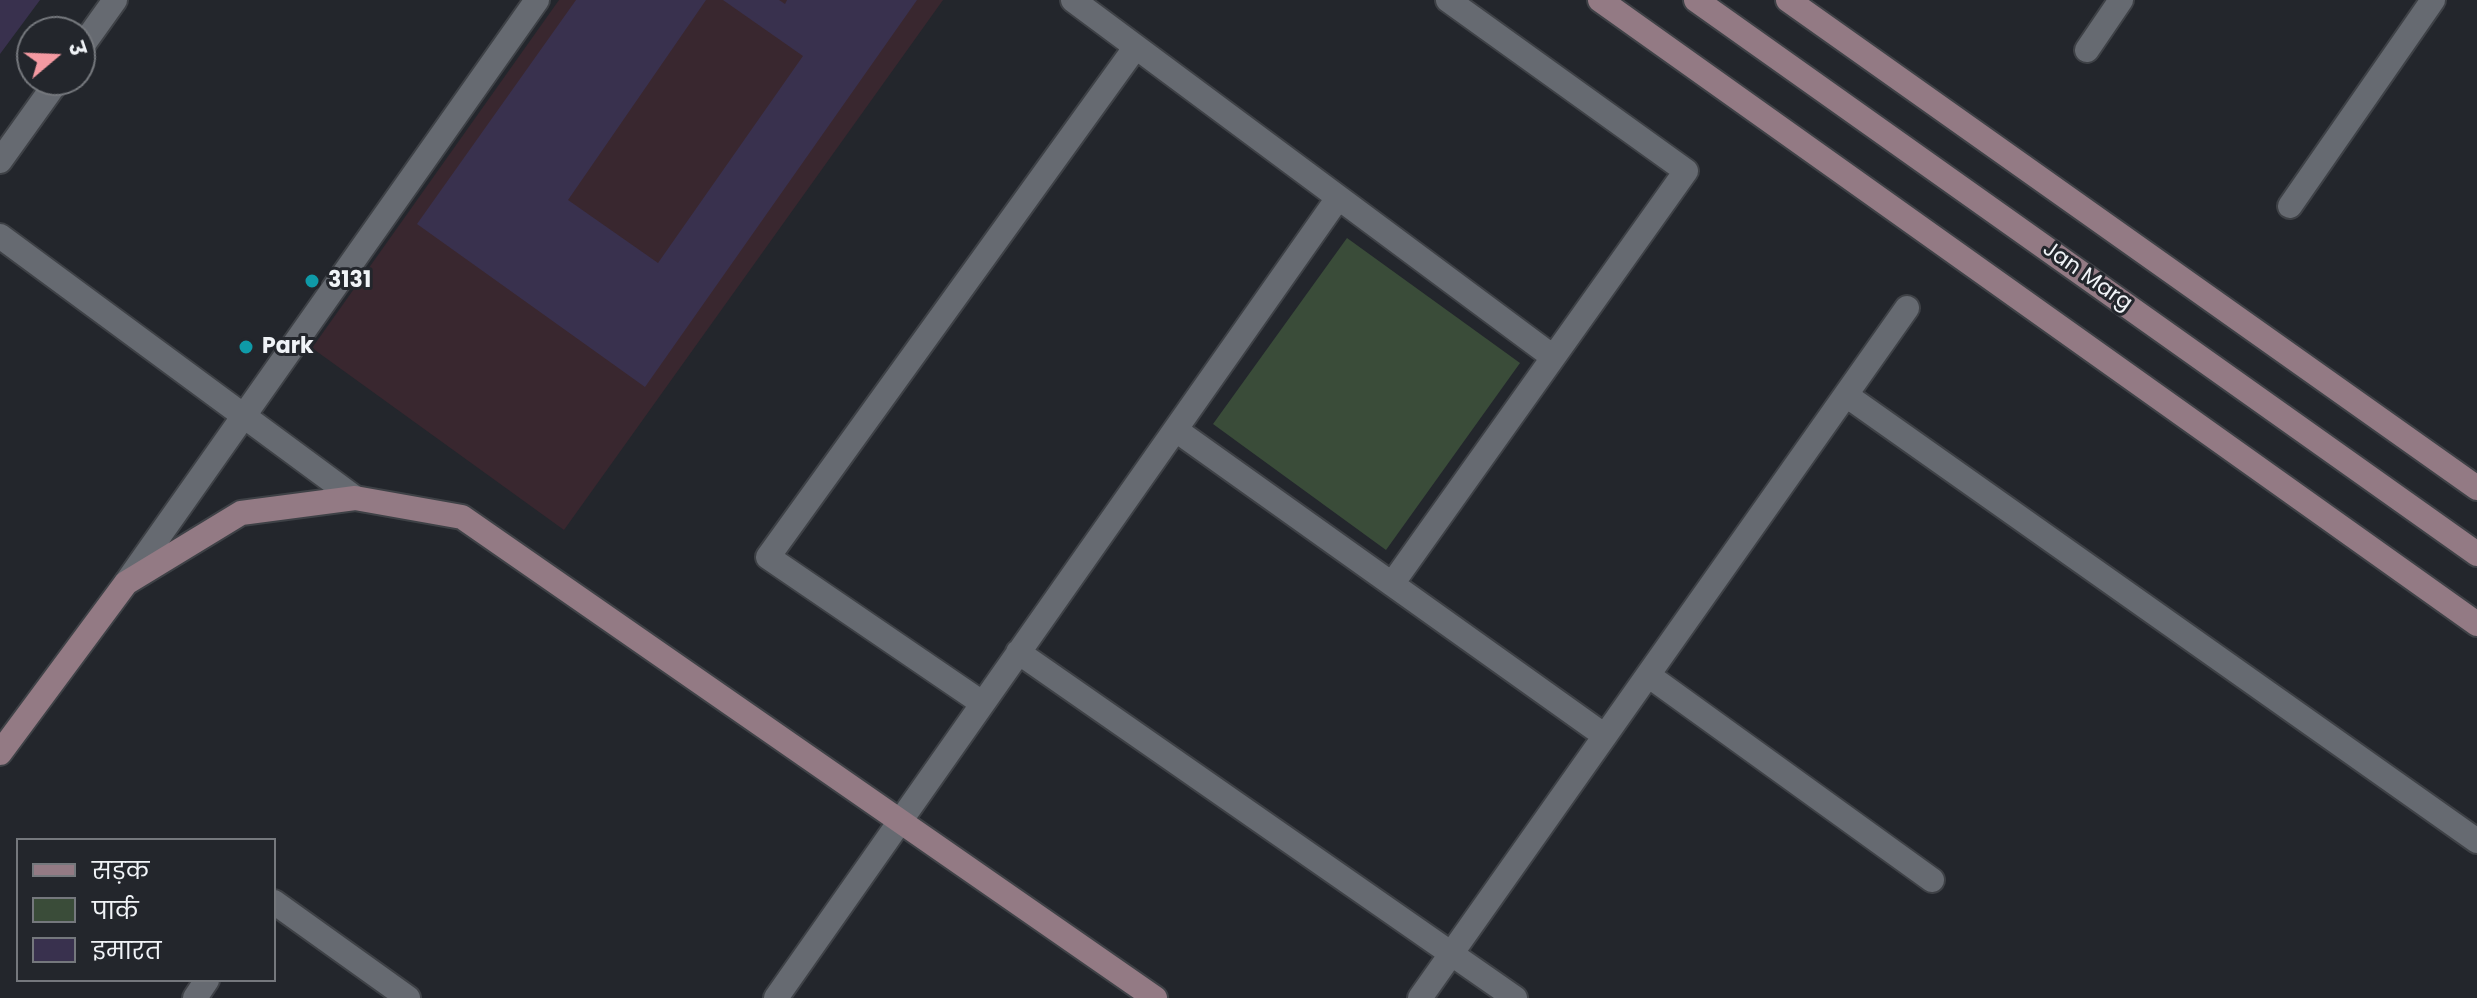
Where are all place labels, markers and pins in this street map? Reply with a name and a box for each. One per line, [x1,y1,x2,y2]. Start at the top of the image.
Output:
place label: 3131 [328,268,371,294]
marker: 3131 [303,272,321,290]
place label: Park [262,334,314,360]
marker: Park [237,338,255,356]

